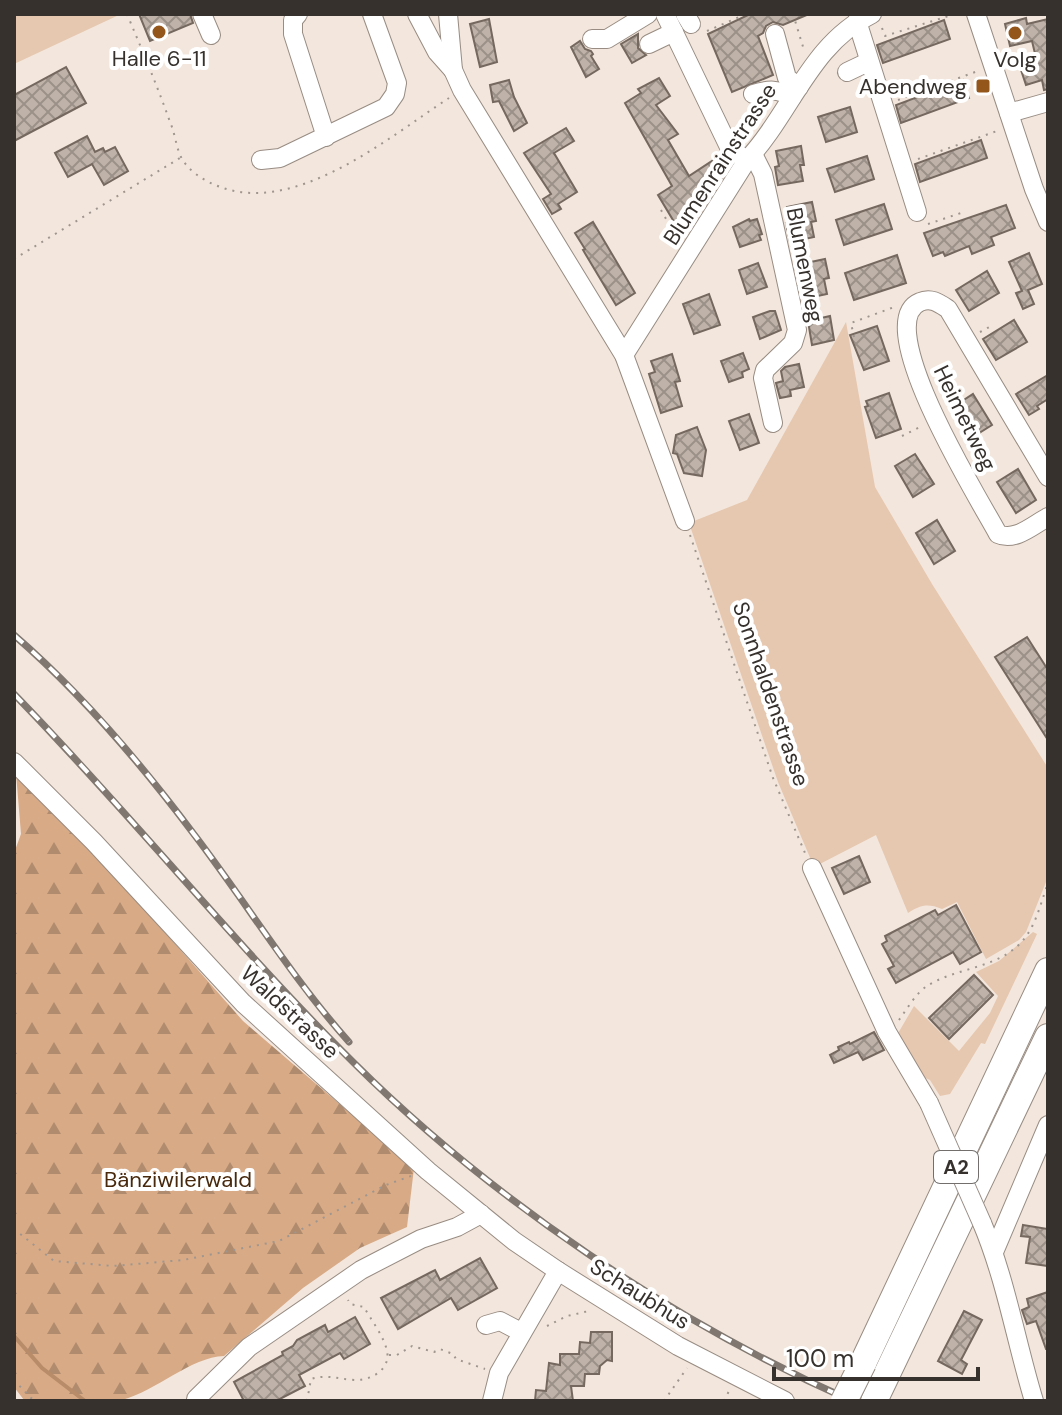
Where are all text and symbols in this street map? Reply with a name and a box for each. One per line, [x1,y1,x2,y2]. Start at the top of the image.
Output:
marker: Halle 6-11 [150,23,168,41]
marker: Volg [1006,24,1024,42]
place label: Halle 6-11 [112,44,206,73]
place label: Volg [993,45,1037,74]
place label: Abendweg [859,72,967,101]
marker: Abendweg [974,77,992,95]
street label: Blumenrainstrasse [657,78,783,250]
street label: Blumenweg [780,205,830,325]
street label: Heimetweg [927,360,1003,476]
street label: Sonnhaldenstrasse [726,598,816,790]
street label: Waldstrasse [234,959,346,1065]
road number: A2 [934,1151,978,1183]
park label: Bänziwilerwald [104,1165,252,1194]
street label: Schaubhus [585,1252,695,1336]
scale bar [774,1331,978,1381]
text: 100 m [786,1343,854,1374]

